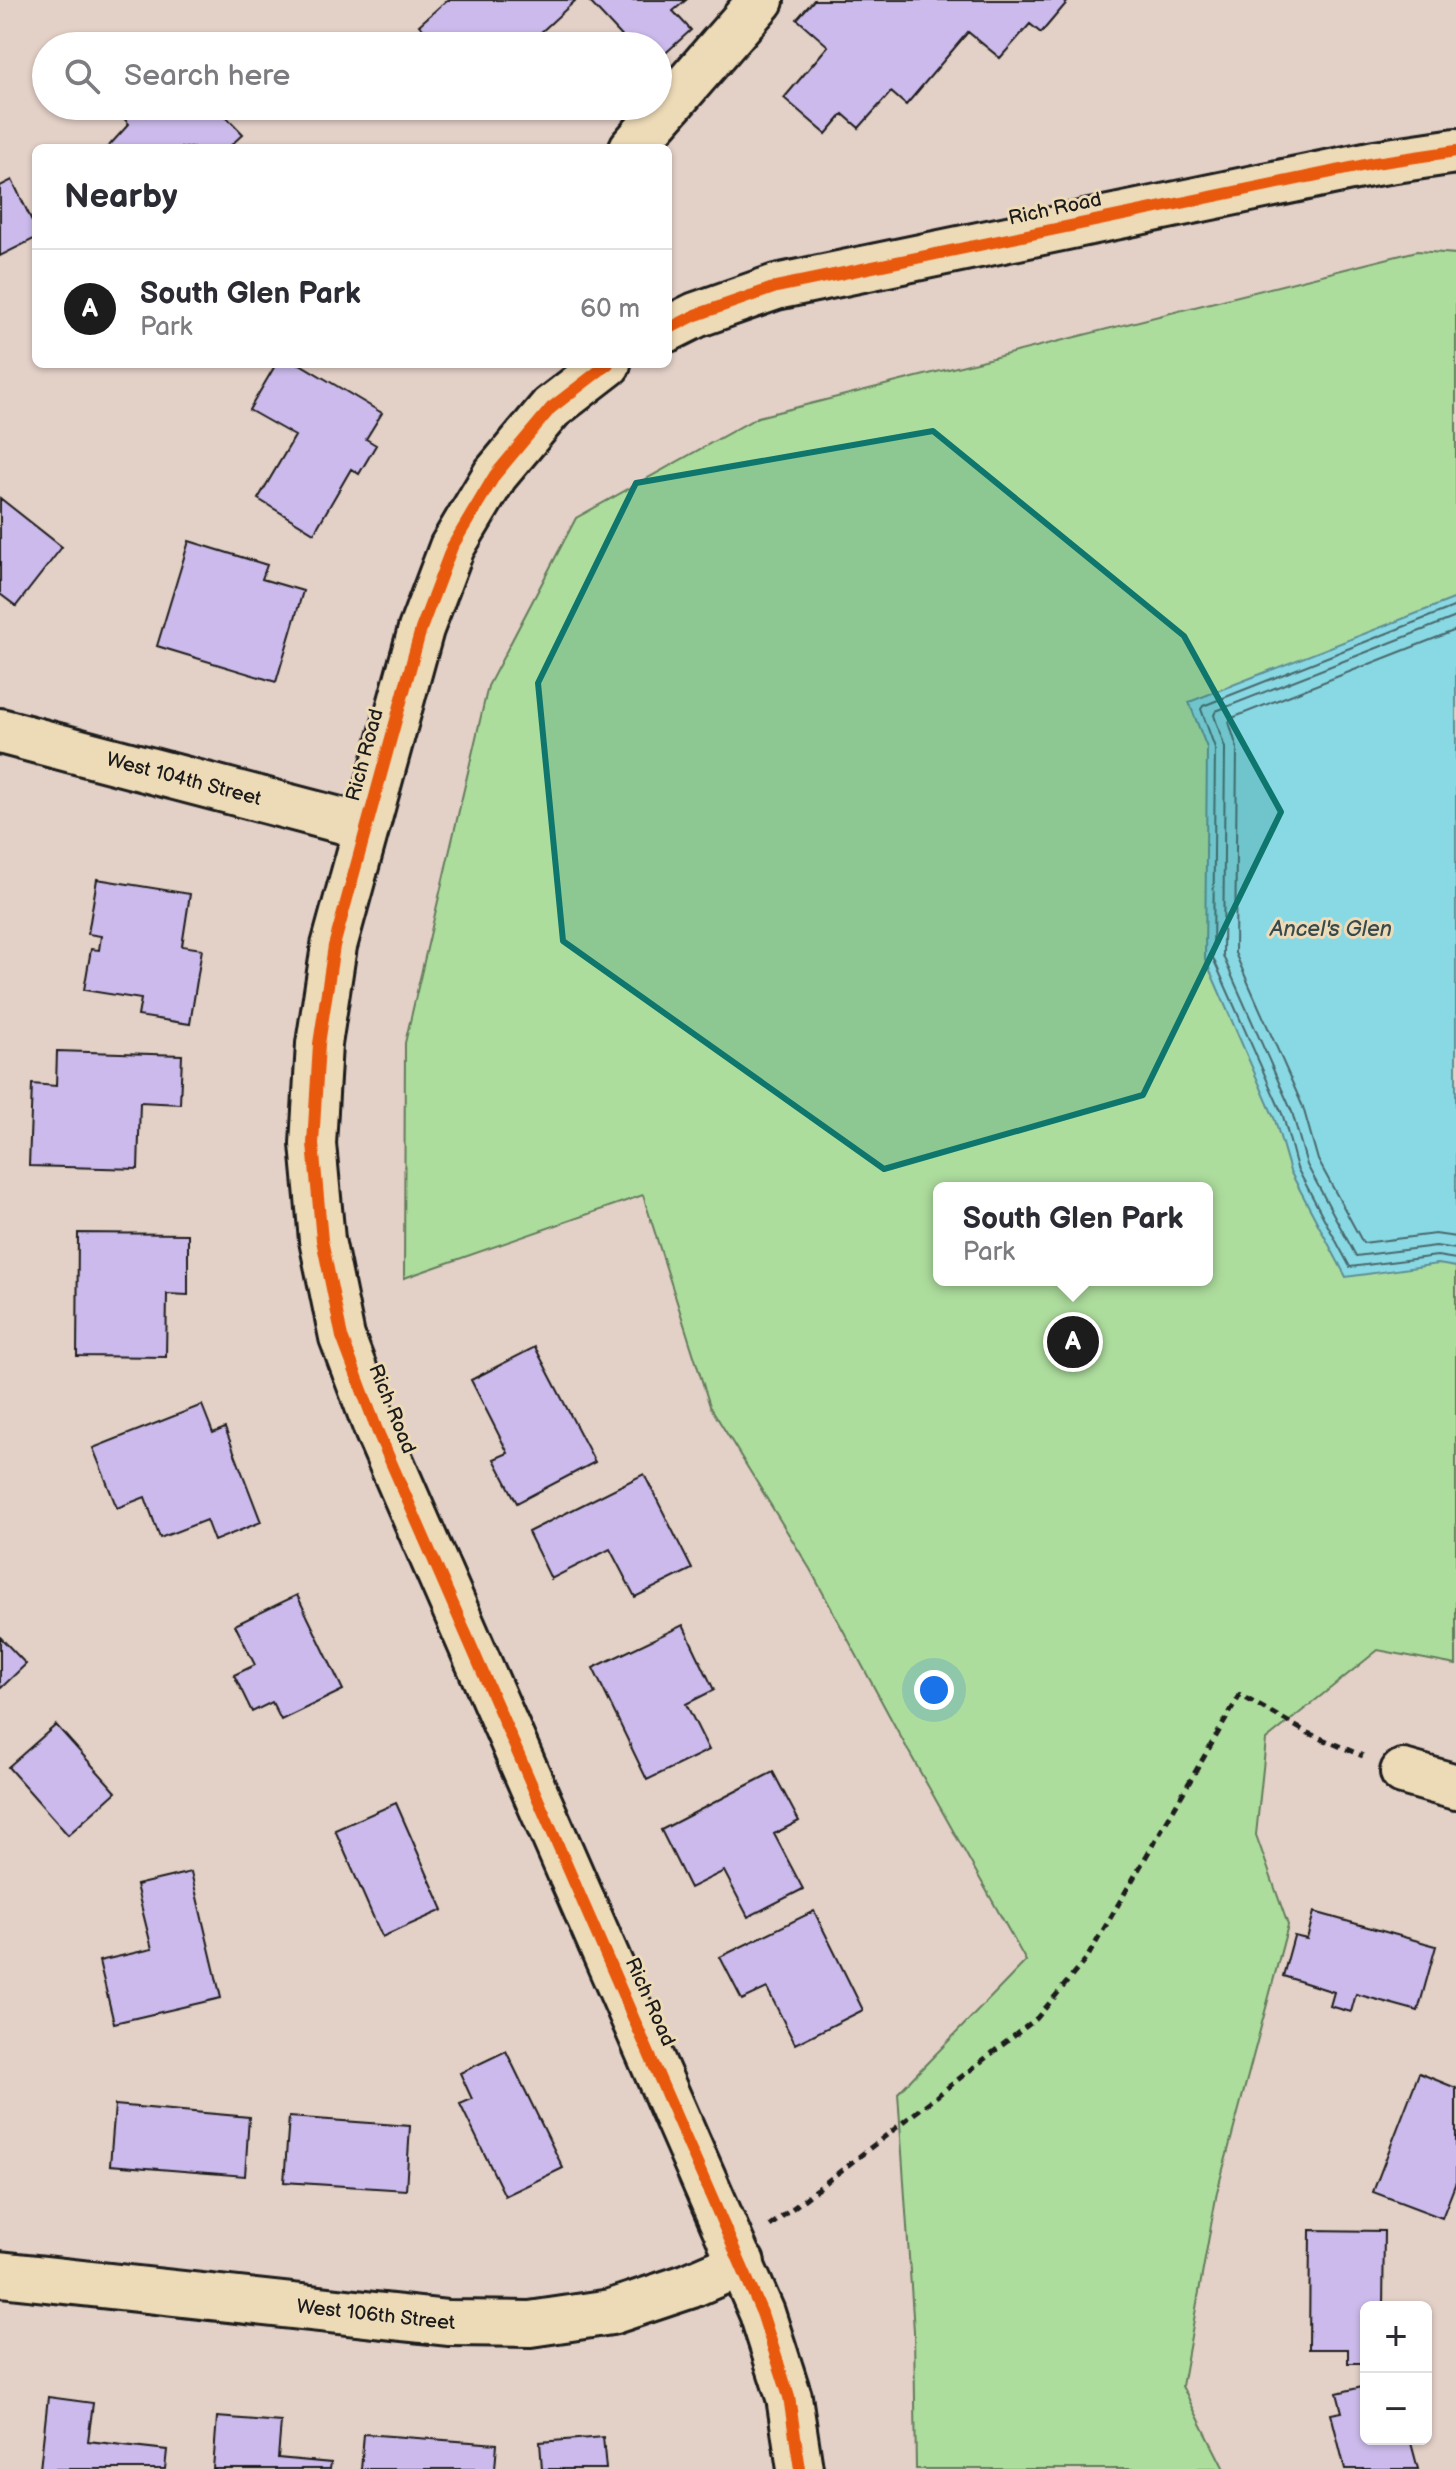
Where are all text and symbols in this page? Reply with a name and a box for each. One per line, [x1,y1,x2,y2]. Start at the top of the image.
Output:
search box [32,32,672,120]
icon: search [60,54,104,98]
text: Search here [124,58,290,94]
text: Nearby [64,176,178,217]
street label: Rich Road [1006,187,1104,231]
text: South Glen Park [140,276,361,312]
text: A [82,294,98,325]
text: 60 m [580,294,640,325]
text: Park [140,312,192,343]
street label: Rich Road [341,706,389,804]
street label: West 104th Street [104,747,264,811]
water label: Ancel's Glen [1269,916,1392,943]
popup [933,1182,1213,1286]
text: South Glen Park [963,1201,1183,1237]
text: Park [963,1237,1015,1268]
pin: A [1047,1312,1099,1372]
street label: Rich Road [363,1361,421,1457]
your location [914,1670,954,1710]
street label: Rich Road [620,1954,680,2050]
street label: West 106th Street [295,2295,455,2335]
map controls [1360,2301,1432,2445]
button: + [1360,2301,1432,2373]
button: − [1360,2373,1432,2445]

